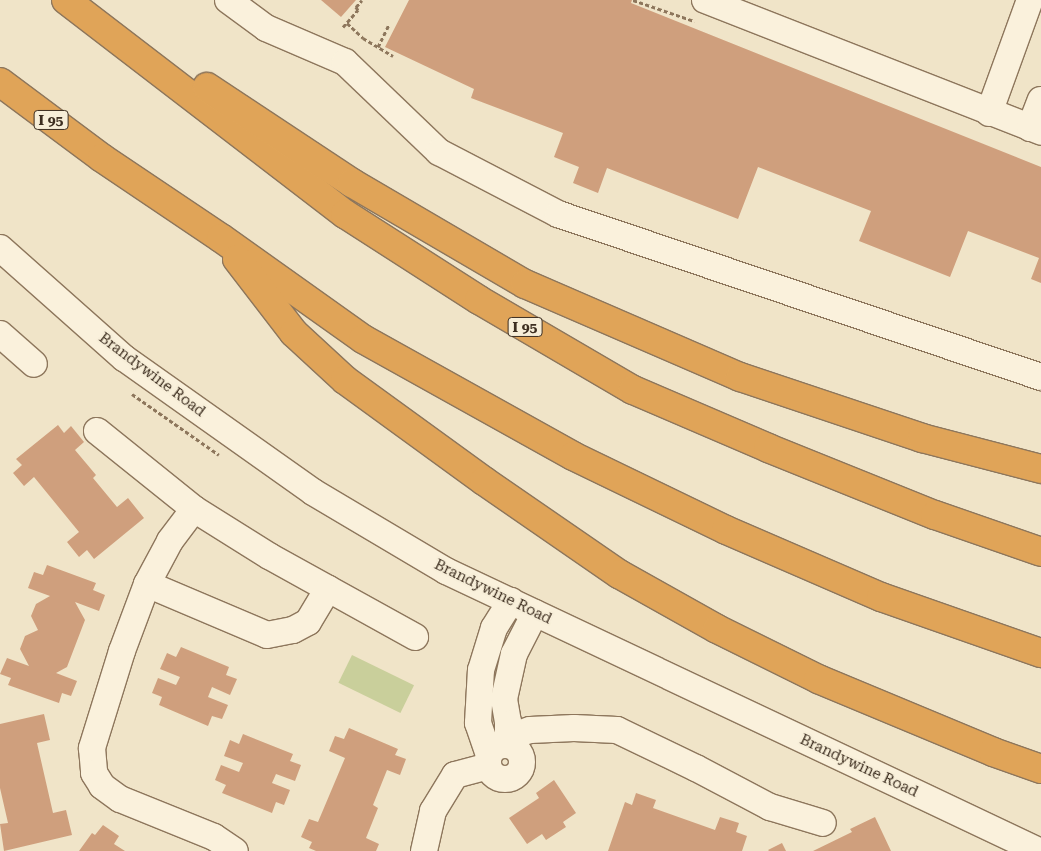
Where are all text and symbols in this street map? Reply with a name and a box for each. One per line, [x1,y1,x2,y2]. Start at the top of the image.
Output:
road number: I 95 [34,108,68,132]
road number: I 95 [508,316,542,338]
street label: Brandywine Road [95,329,209,421]
street label: Brandywine Road [431,556,555,628]
street label: Brandywine Road [797,731,921,801]

